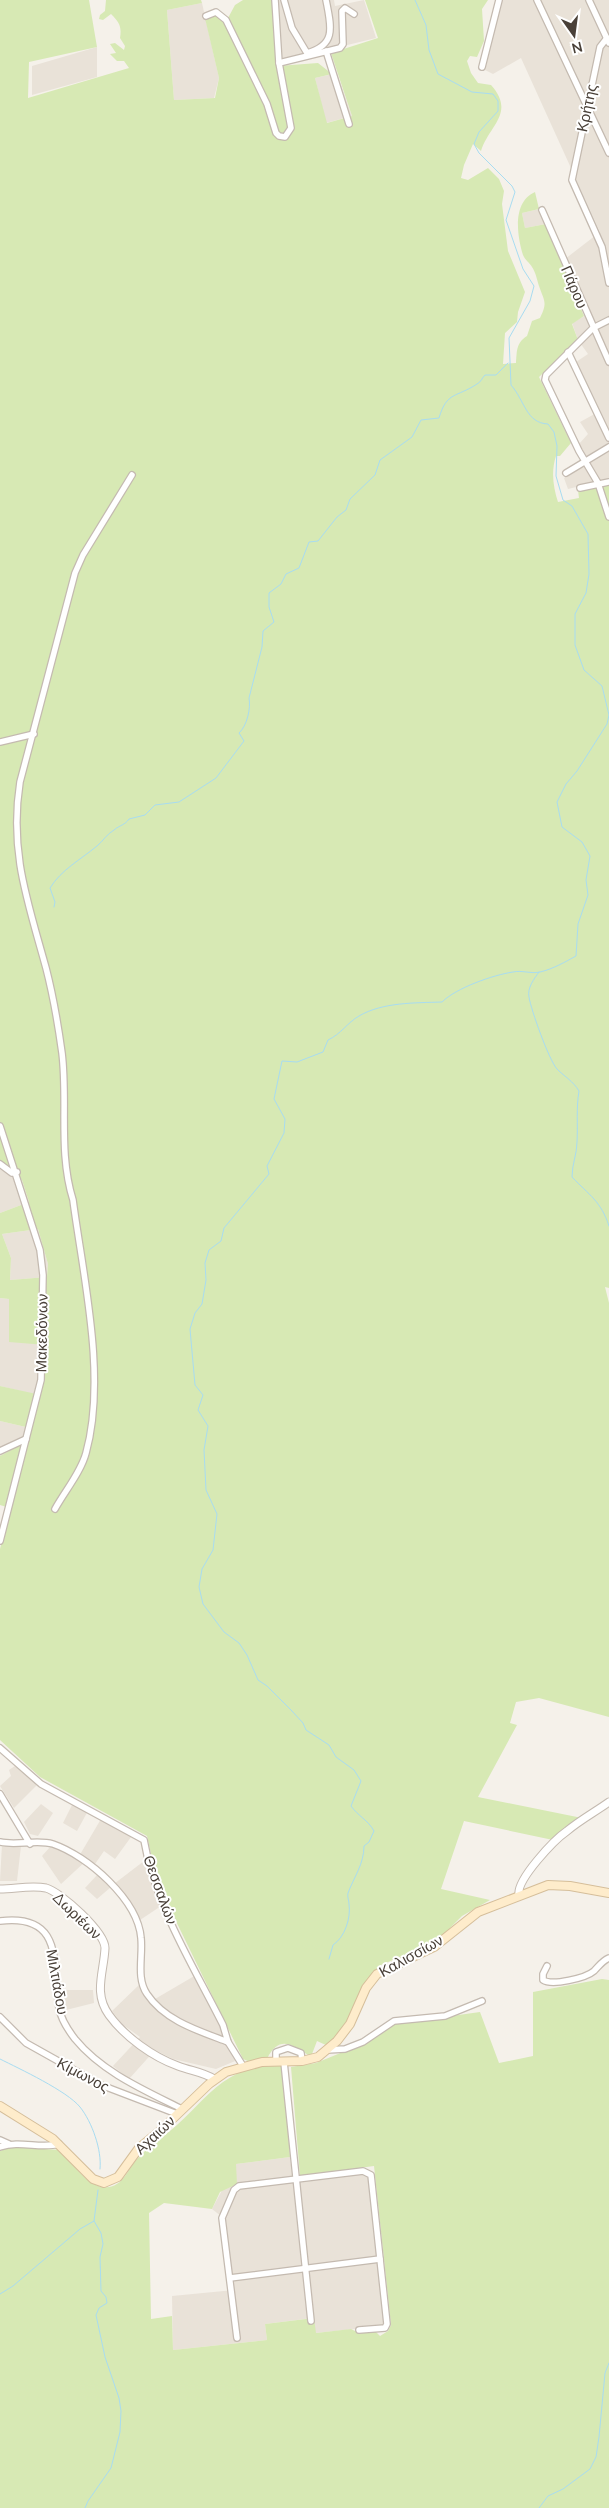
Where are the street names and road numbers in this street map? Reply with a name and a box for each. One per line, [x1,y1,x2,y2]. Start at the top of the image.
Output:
street label: Κρήτης [572,82,602,134]
street label: Πάρου [556,263,592,311]
street label: Μακεδόνων [31,1293,53,1373]
street label: Θεσσαλών [138,1853,182,1927]
street label: Δωριέων [48,1888,106,1944]
street label: Καλισσίων [375,1930,447,1982]
street label: Μιλτιάδου [41,1948,73,2016]
street label: Κίμωνος [53,2053,113,2097]
street label: Αχαιών [130,2111,180,2159]

